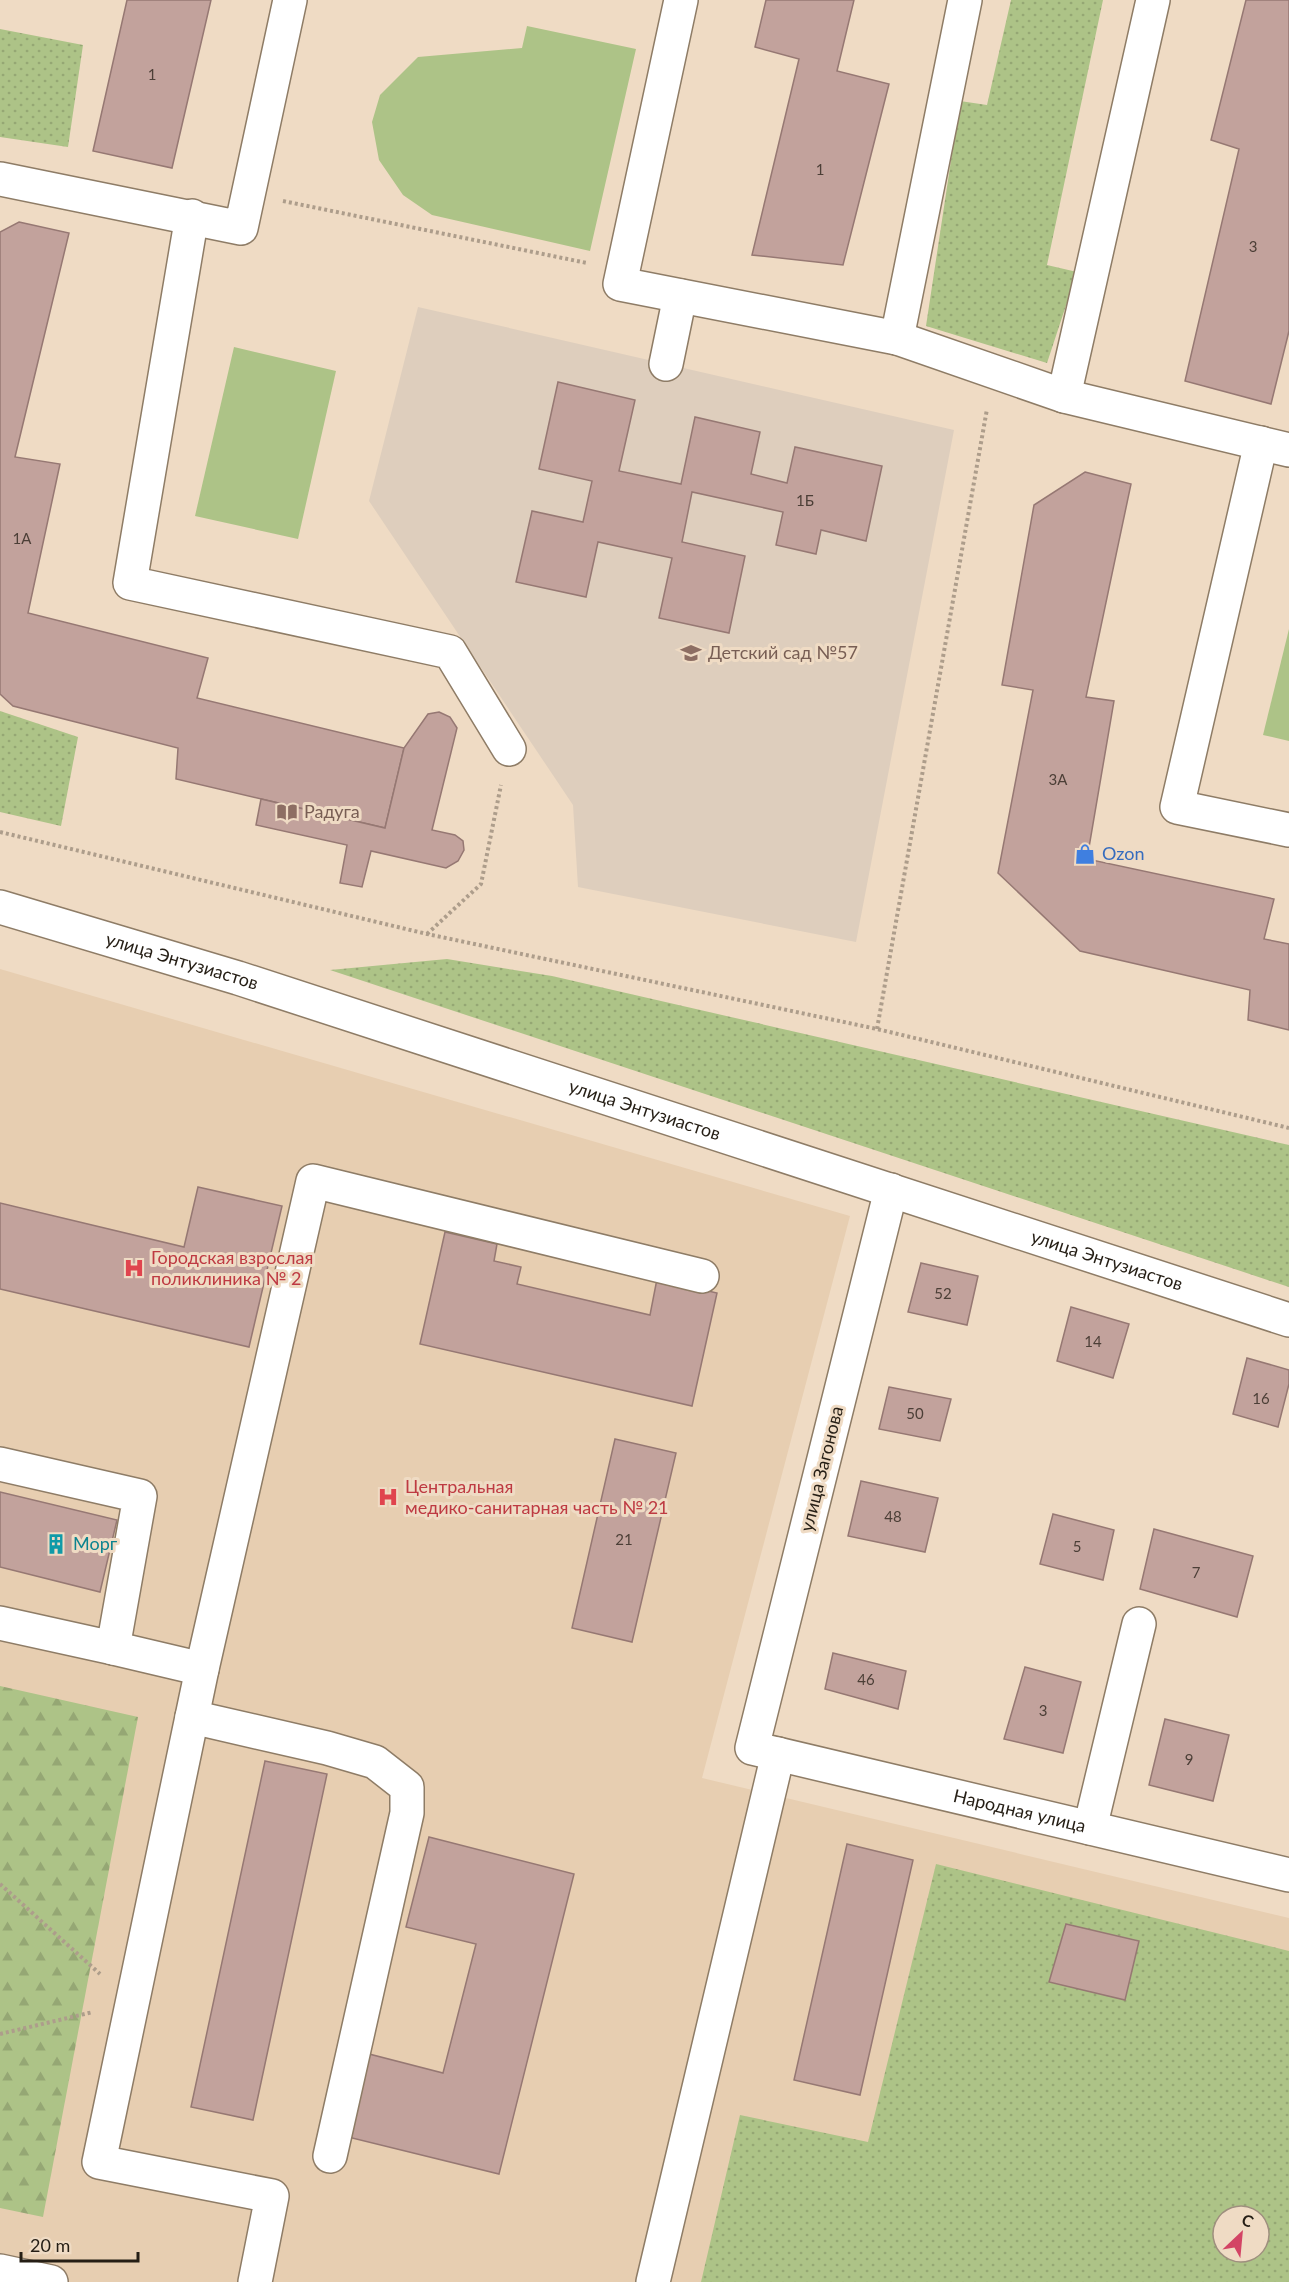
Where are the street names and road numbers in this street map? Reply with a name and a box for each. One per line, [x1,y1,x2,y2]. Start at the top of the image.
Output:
street label: улица Энтузиастов [103,927,261,994]
street label: улица Энтузиастов [566,1074,724,1144]
street label: улица Энтузиастов [1029,1225,1186,1295]
street label: улица Загонова [795,1404,847,1534]
street label: Народная улица [951,1784,1088,1837]

